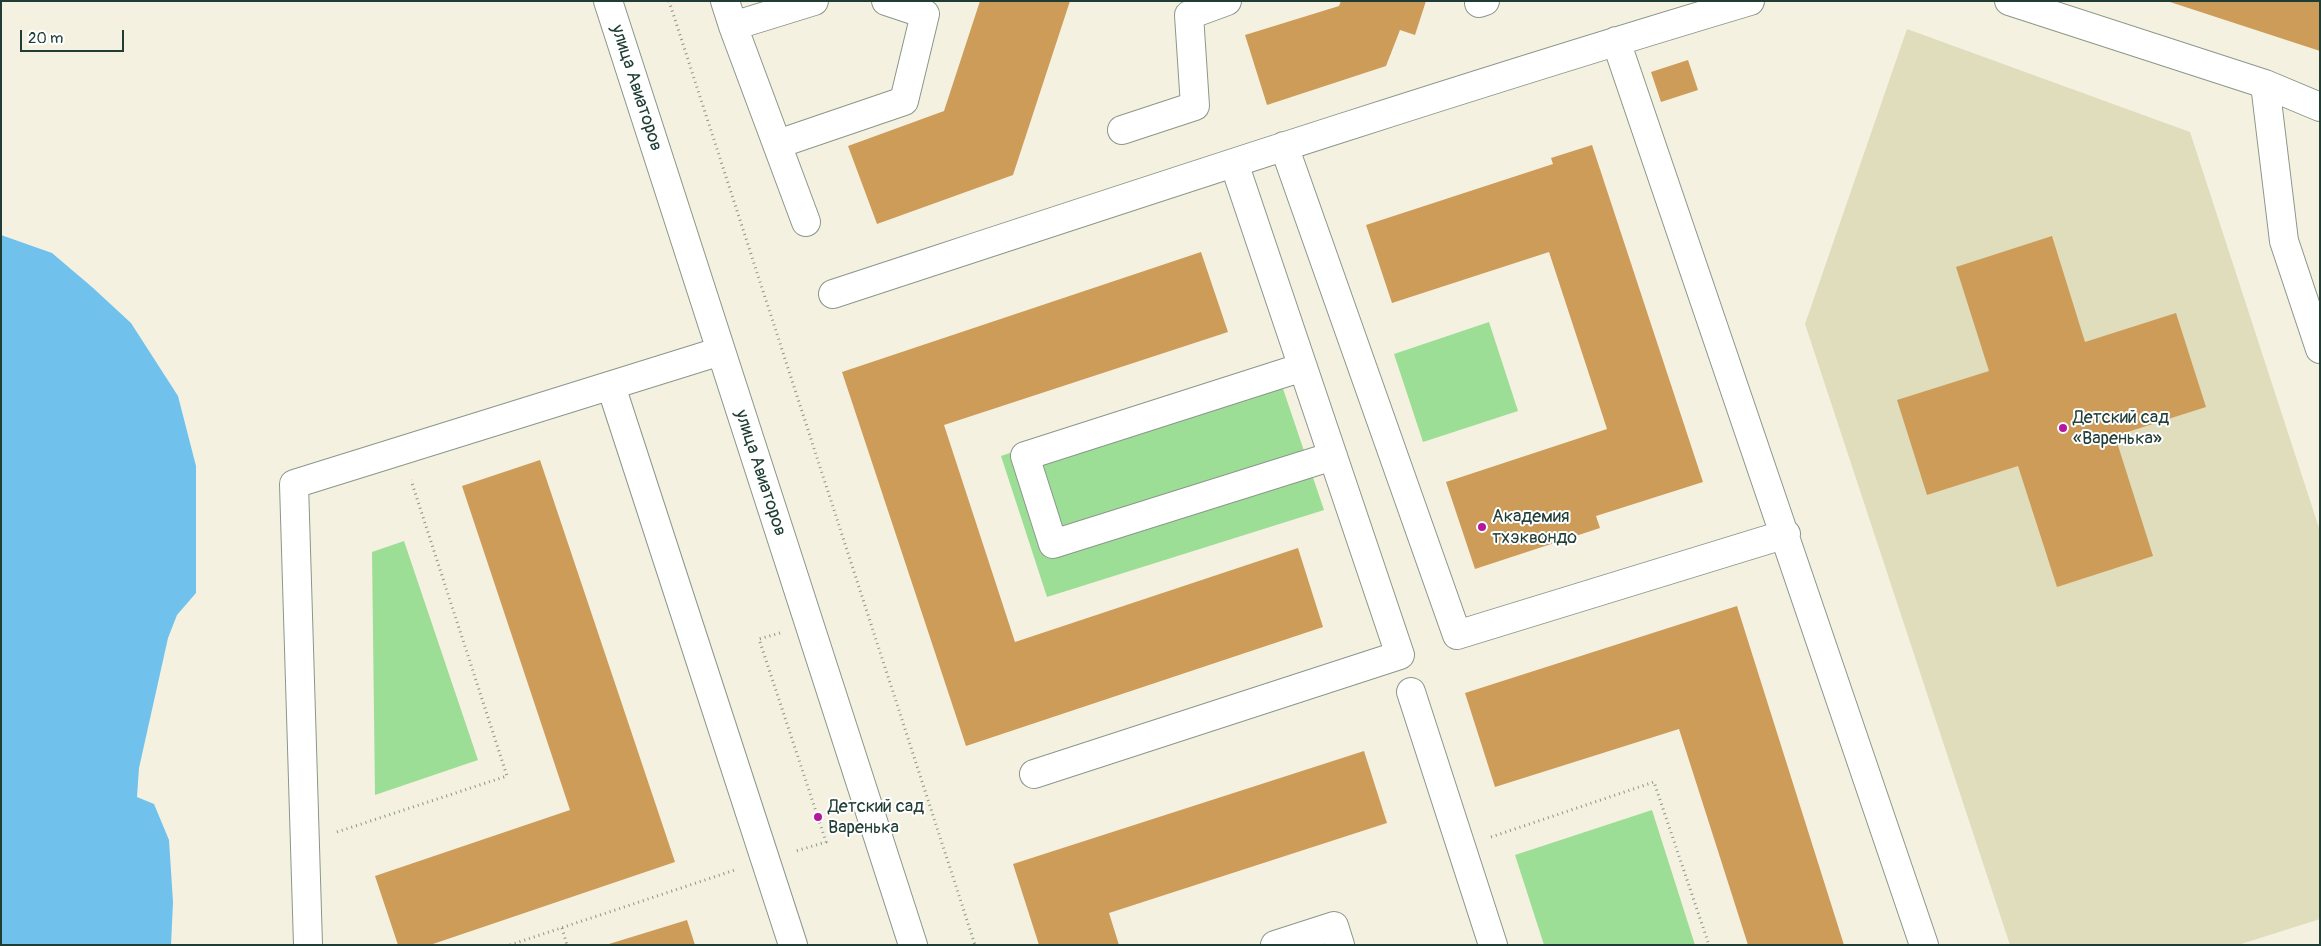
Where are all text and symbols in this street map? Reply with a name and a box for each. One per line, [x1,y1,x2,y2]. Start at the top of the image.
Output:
scale bar [22,20,126,52]
street label: улица Авиаторов [605,22,667,154]
text: 20 m [28,29,63,48]
street label: улица Авиаторов [729,407,791,539]
place label: Детский сад «Варенька» [2073,407,2169,449]
marker: Детский сад «Варенька» [2057,422,2069,434]
place label: Академия тхэквондо [1492,506,1577,548]
marker: Академия тхэквондо [1476,521,1488,533]
place label: Детский сад Варенька [828,796,924,839]
marker: Детский сад Варенька [812,811,824,823]

